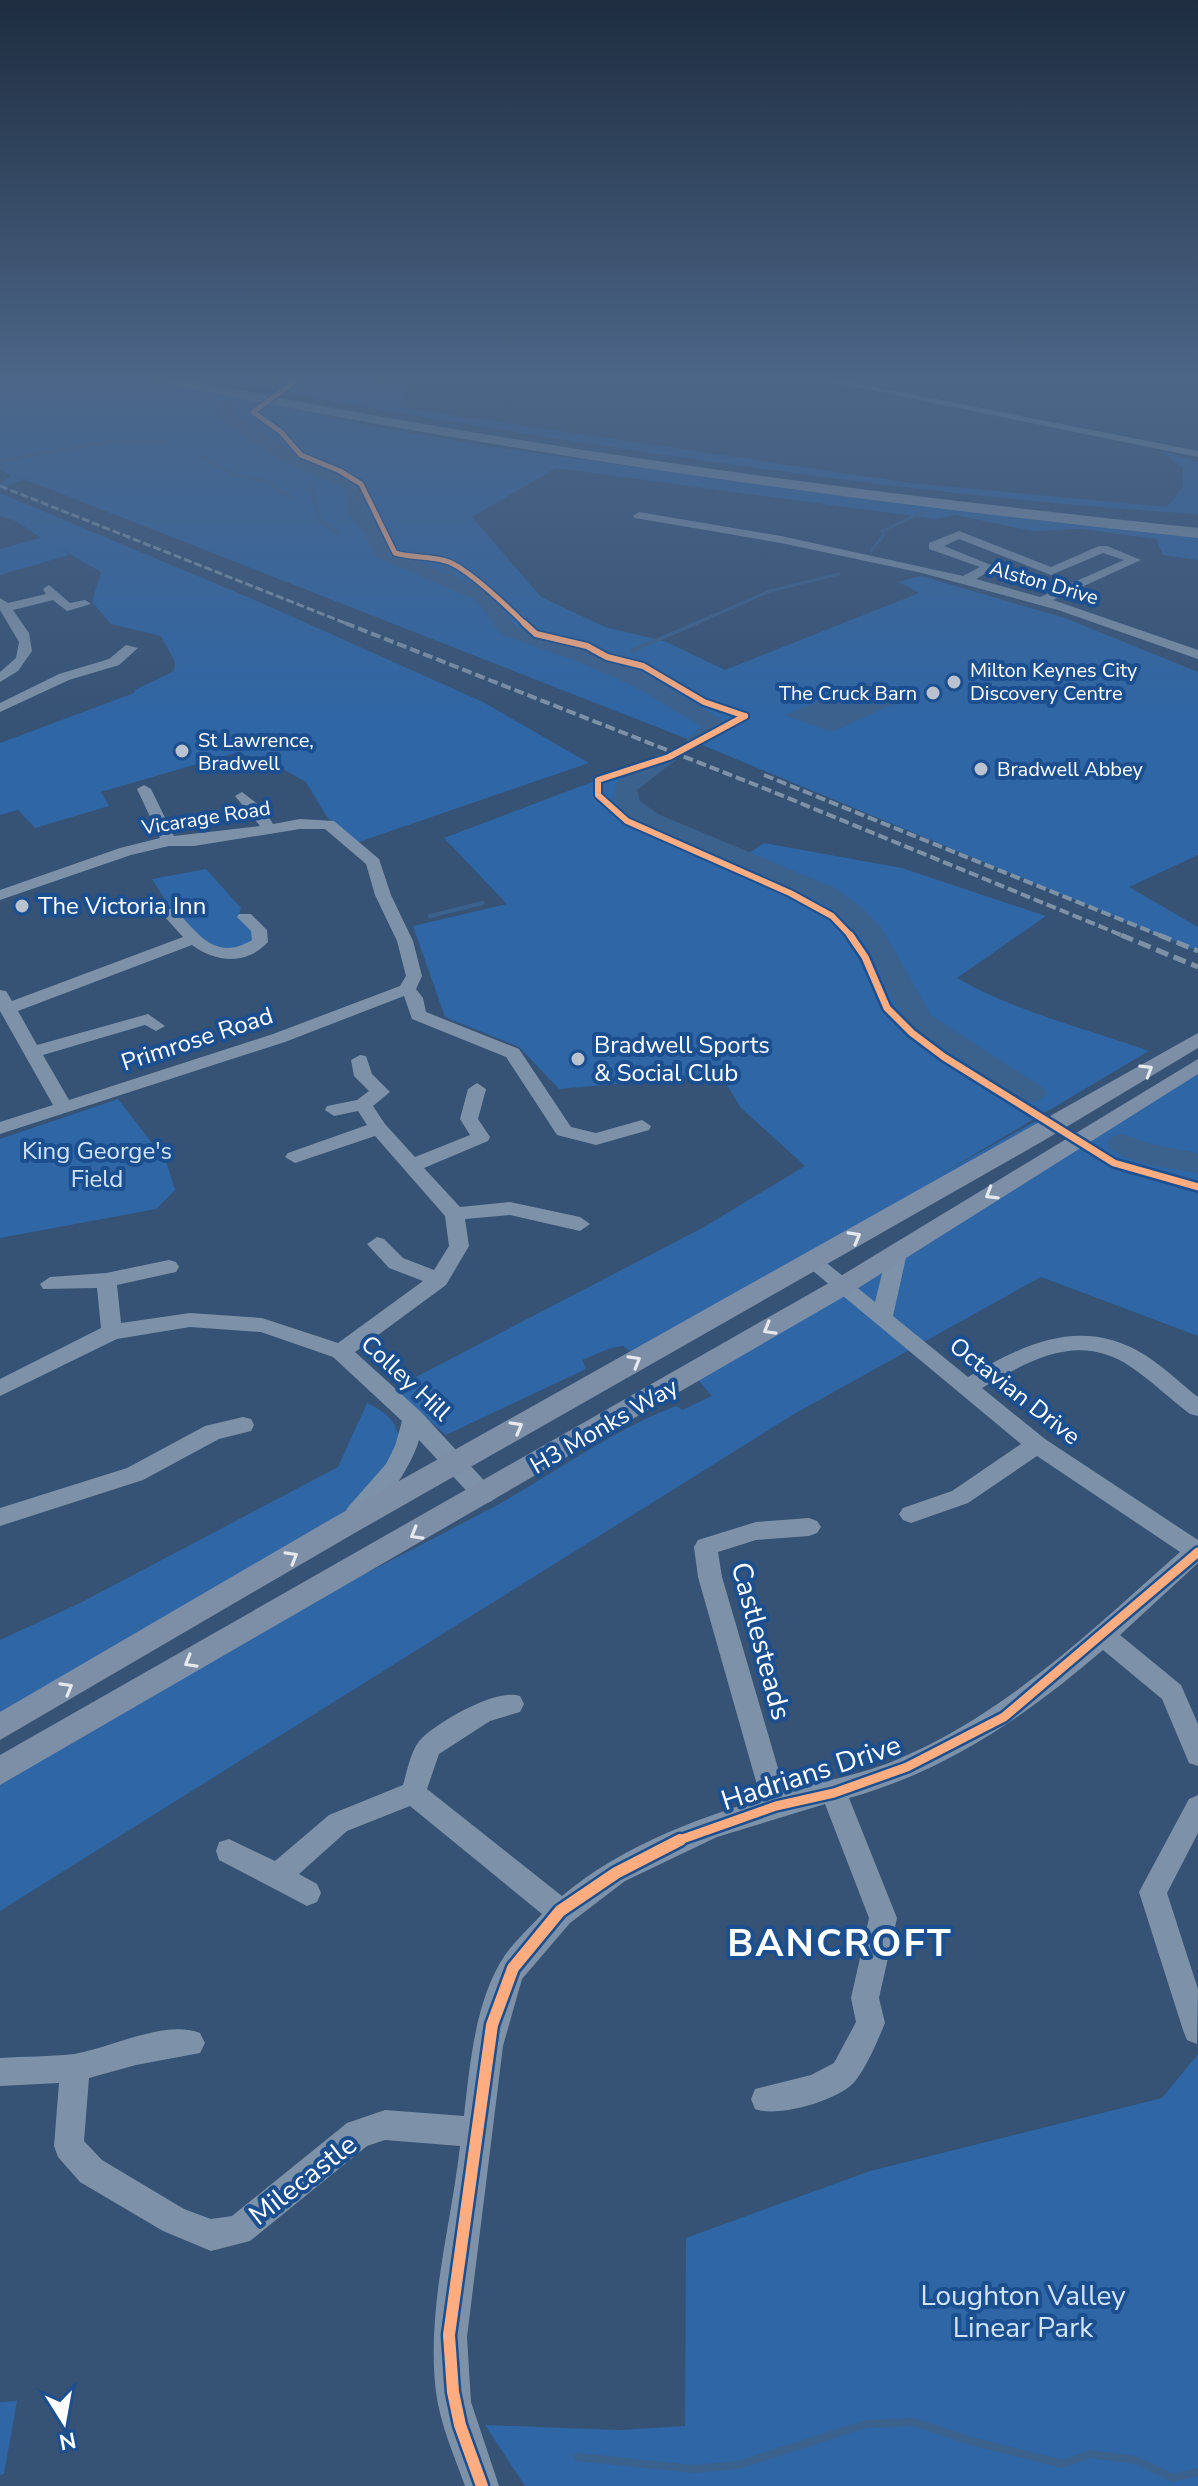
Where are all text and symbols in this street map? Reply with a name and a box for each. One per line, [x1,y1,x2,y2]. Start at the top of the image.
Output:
street label: Alston Drive [987,555,1101,611]
place label: Milton Keynes City Discovery Centre [970,657,1138,707]
marker: Milton Keynes City Discovery Centre [945,673,963,691]
place label: The Cruck Barn [779,680,917,707]
marker: The Cruck Barn [924,684,942,702]
place label: St Lawrence, Bradwell [198,727,314,777]
marker: St Lawrence, Bradwell [173,742,191,760]
place label: Bradwell Abbey [997,756,1144,783]
marker: Bradwell Abbey [972,760,990,778]
street label: Vicarage Road [139,795,272,842]
place label: The Victoria Inn [38,890,206,922]
marker: The Victoria Inn [13,897,31,915]
street label: Primrose Road [117,999,277,1079]
place label: Bradwell Sports & Social Club [594,1029,770,1089]
marker: Bradwell Sports & Social Club [569,1050,587,1068]
one-way arrow [1138,1064,1153,1079]
park label: King George's Field [22,1135,172,1195]
one-way arrow [985,1184,999,1199]
one-way arrow [846,1231,861,1247]
one-way arrow [763,1319,778,1335]
street label: Colley Hill [354,1328,458,1428]
street label: Octavian Drive [943,1330,1087,1452]
one-way arrow [626,1355,640,1371]
street label: H3 Monks Way [524,1370,684,1481]
one-way arrow [509,1421,523,1437]
one-way arrow [410,1524,425,1540]
one-way arrow [283,1551,298,1566]
street label: Castlesteads [722,1558,800,1724]
one-way arrow [184,1652,198,1668]
one-way arrow [58,1682,73,1698]
street label: Hadrians Drive [716,1726,906,1820]
district label: BANCROFT [727,1918,953,1969]
street label: Milecastle [241,2126,365,2234]
park label: Loughton Valley Linear Park [920,2277,1126,2347]
north arrow [24,2382,104,2462]
text: N [57,2424,79,2457]

